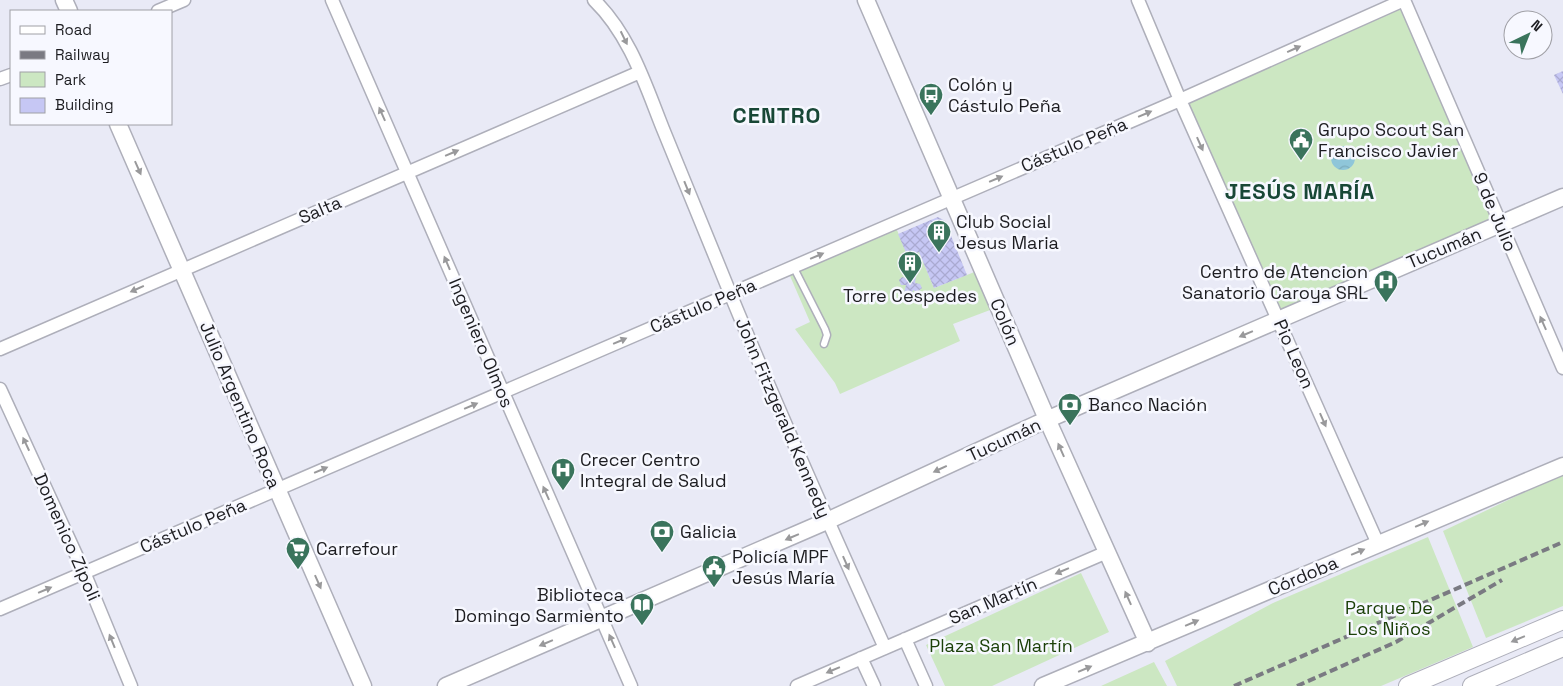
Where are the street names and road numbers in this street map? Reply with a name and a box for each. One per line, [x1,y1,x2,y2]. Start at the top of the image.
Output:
street label: Cástulo Peña [1017,112,1130,177]
street label: 9 de Julio [1469,169,1522,255]
street label: Salta [295,190,345,229]
street label: Tucumán [1403,222,1485,274]
street label: Cástulo Peña [646,273,759,338]
street label: Ingeniero Olmos [444,275,519,411]
street label: Colón [985,295,1026,349]
street label: John Fitzgerald Kennedy [731,314,836,522]
street label: Pio Leon [1269,316,1320,392]
street label: Julio Argentino Roca [195,318,286,492]
street label: Tucumán [963,412,1044,467]
street label: Domenico Zípoli [29,469,106,604]
street label: Cástulo Peña [136,493,249,558]
street label: Córdoba [1264,551,1341,601]
street label: San Martín [945,572,1040,629]

